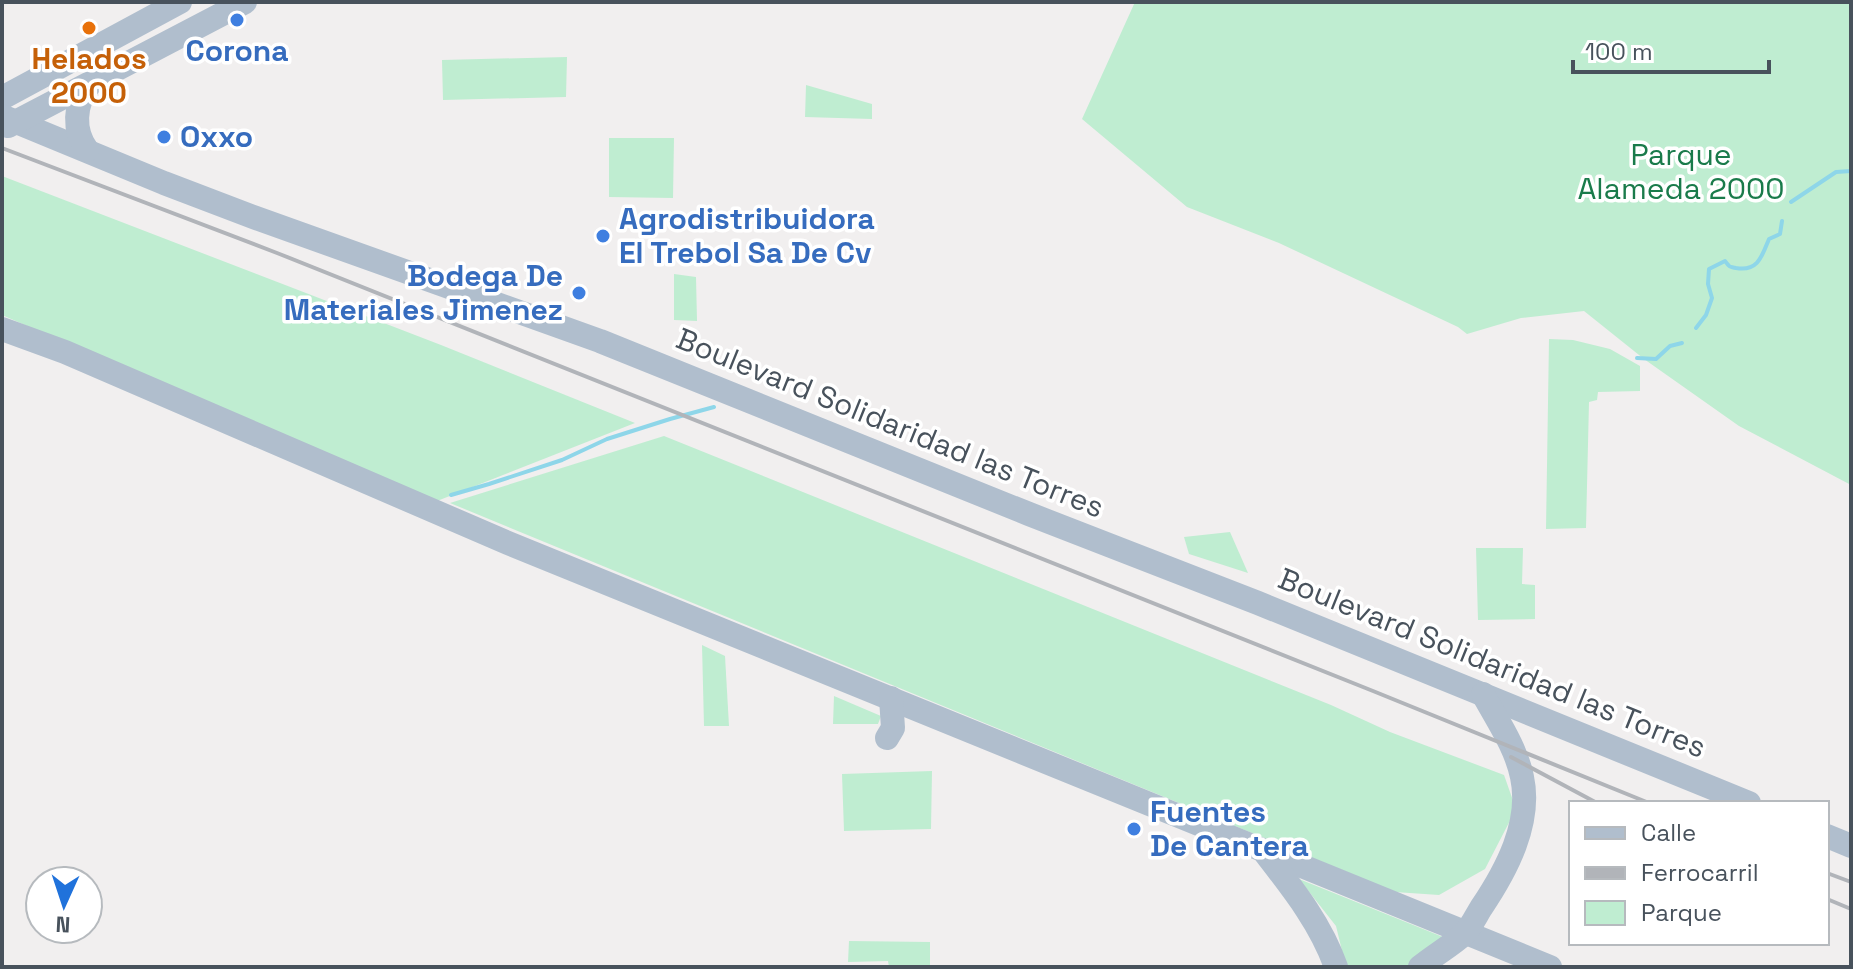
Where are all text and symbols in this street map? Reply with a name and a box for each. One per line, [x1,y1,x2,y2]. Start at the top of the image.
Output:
marker: Corona [228,11,246,29]
marker: Helados 2000 [80,19,98,37]
scale bar [1573,24,1769,74]
place label: Corona [185,31,289,70]
text: 100 m [1585,36,1653,67]
place label: Helados 2000 [31,39,147,112]
place label: Oxxo [180,117,253,156]
marker: Oxxo [155,128,173,146]
park label: Parque Alameda 2000 [1577,135,1785,208]
place label: Agrodistribuidora El Trebol Sa De Cv [619,199,875,272]
marker: Agrodistribuidora El Trebol Sa De Cv [594,227,612,245]
place label: Bodega De Materiales Jimenez [284,256,563,329]
marker: Bodega De Materiales Jimenez [570,284,588,302]
street label: Boulevard Solidaridad las Torres [671,319,1110,526]
street label: Boulevard Solidaridad las Torres [1273,559,1712,766]
place label: Fuentes De Cantera [1150,792,1309,865]
legend [1569,801,1829,945]
text: Calle [1641,817,1696,848]
marker: Fuentes De Cantera [1125,820,1143,838]
text: Ferrocarril [1641,857,1759,888]
north arrow [24,865,104,945]
text: Parque [1641,897,1722,928]
text: N [55,911,71,939]

